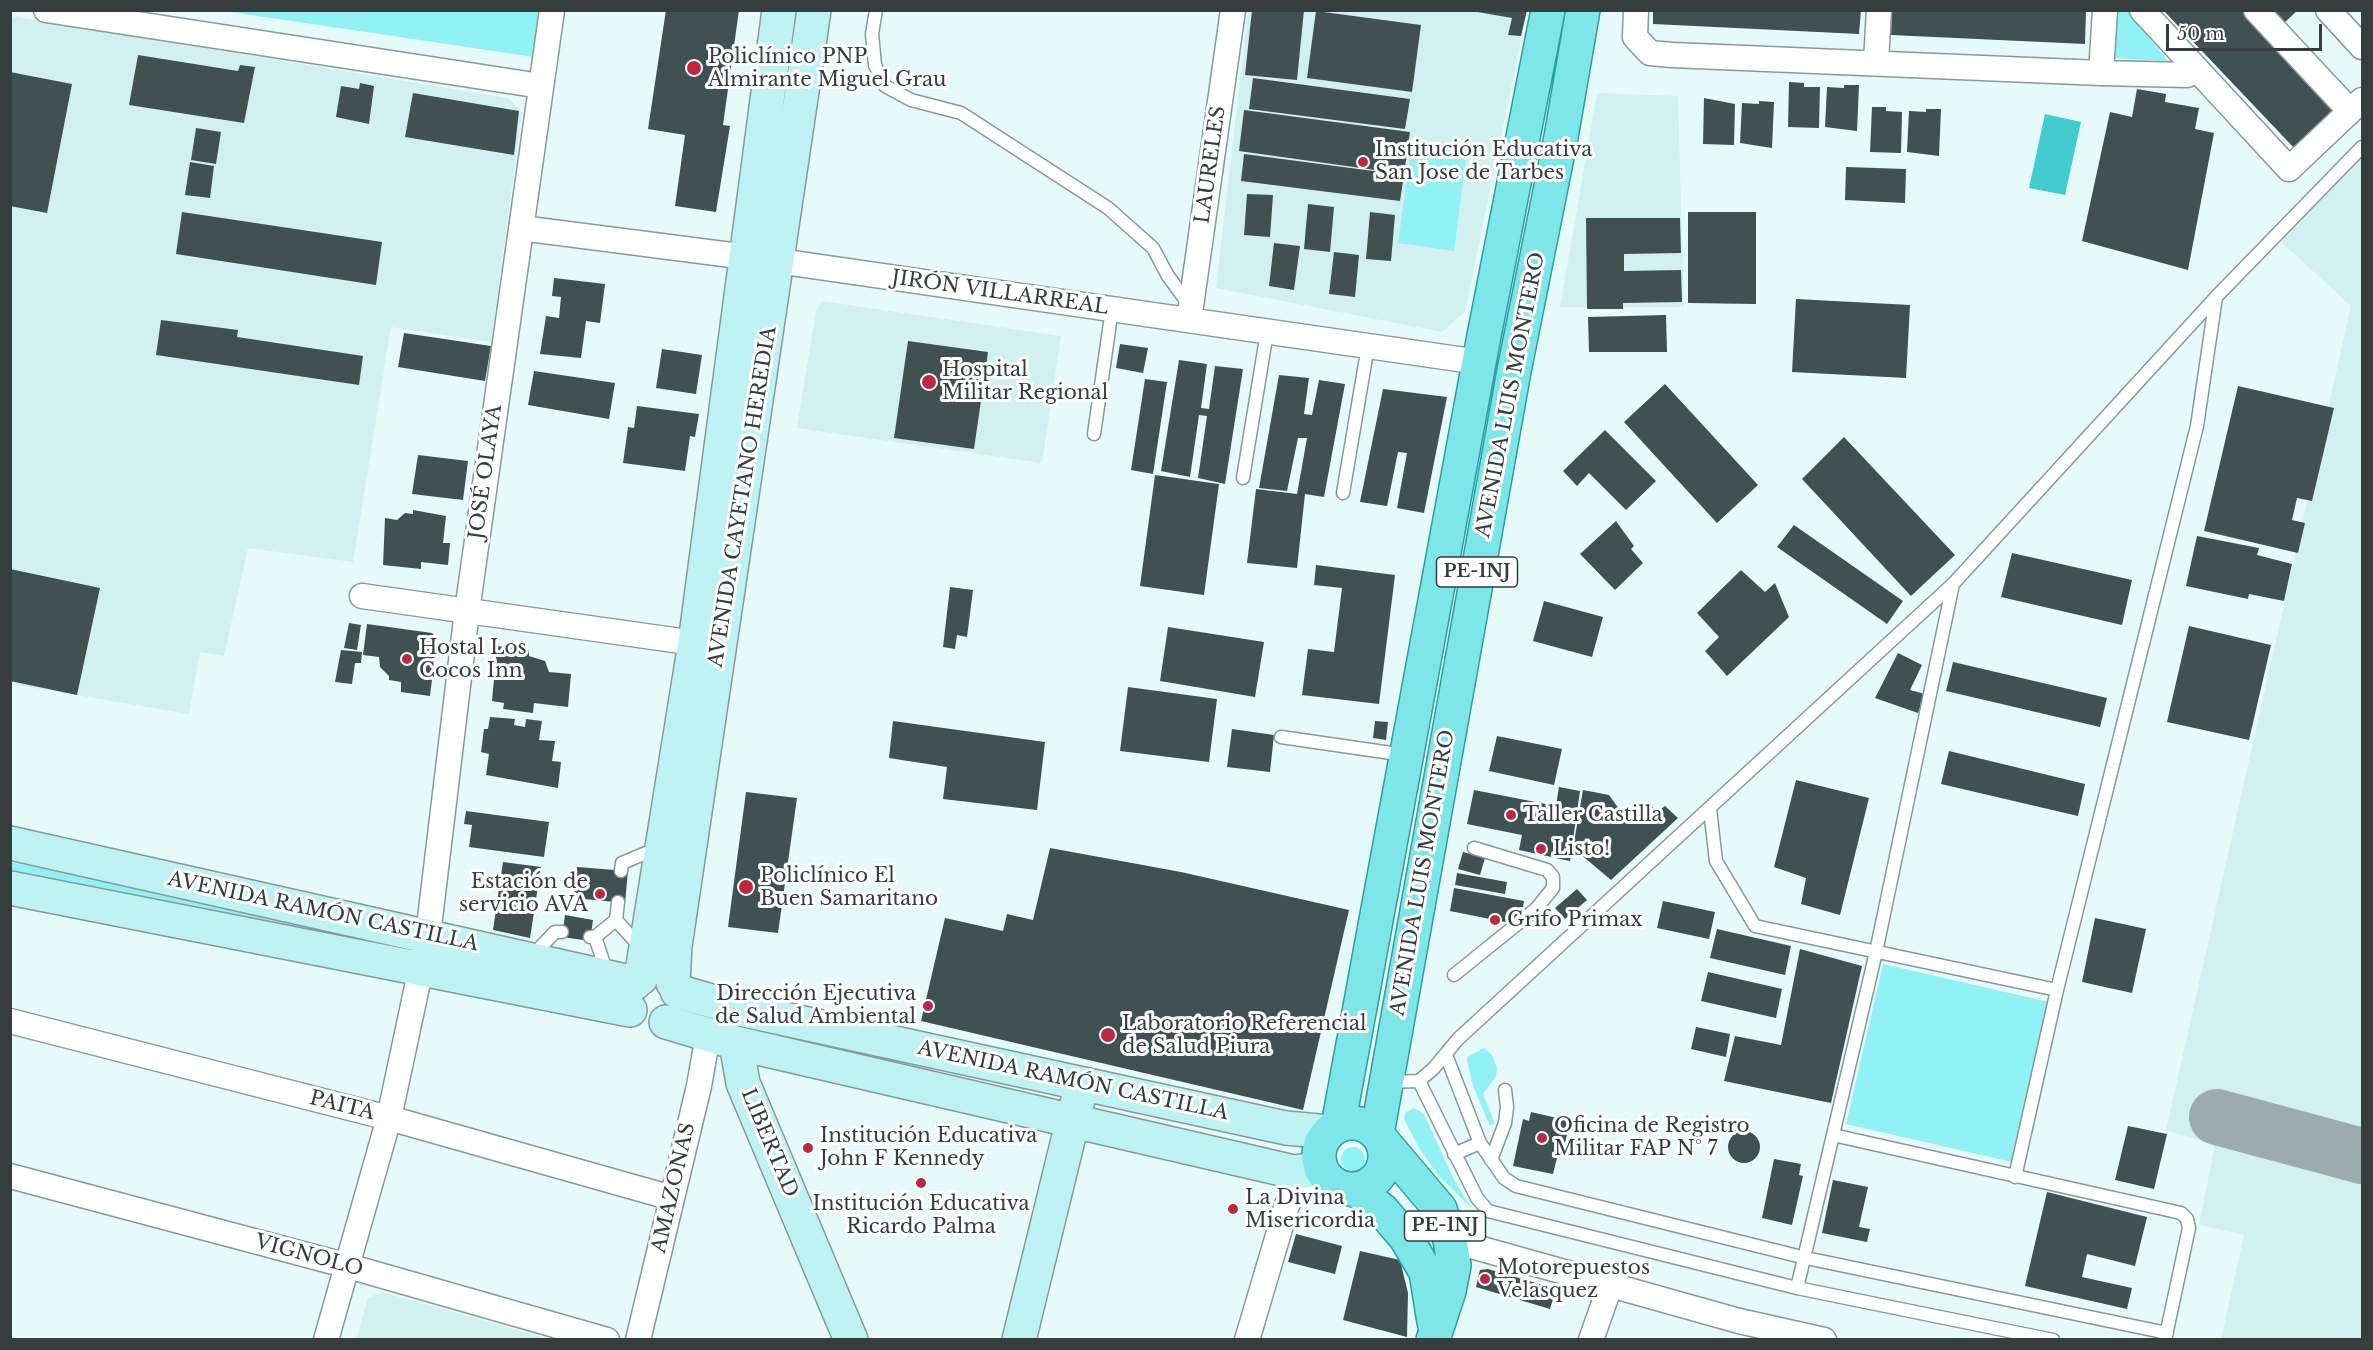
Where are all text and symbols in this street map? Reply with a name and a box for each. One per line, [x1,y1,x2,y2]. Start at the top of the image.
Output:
scale bar [2169,12,2325,50]
text: 50 m [2177,23,2225,45]
place label: Policlínico PNP Almirante Miguel Grau [708,45,946,92]
marker: Policlínico PNP Almirante Miguel Grau [685,59,703,77]
street label: LAURELES [1191,105,1231,225]
place label: Institución Educativa San Jose de Tarbes [1375,138,1592,185]
marker: Institución Educativa San Jose de Tarbes [1356,155,1370,169]
street label: AVENIDA LUIS MONTERO [1472,250,1550,540]
street label: JIRÓN VILLARREAL [890,266,1110,320]
street label: AVENIDA CAYETANO HEREDIA [704,325,782,669]
place label: Hospital Militar Regional [942,358,1108,405]
marker: Hospital Militar Regional [920,373,938,391]
street label: JOSÉ OLAYA [465,403,507,541]
road number: PE-1NJ [1436,557,1518,587]
place label: Hostal Los Cocos Inn [419,636,527,683]
marker: Hostal Los Cocos Inn [400,652,414,666]
street label: AVENIDA LUIS MONTERO [1386,728,1460,1018]
place label: Taller Castilla [1523,803,1662,827]
marker: Taller Castilla [1504,808,1518,822]
place label: Listo! [1553,837,1610,861]
marker: Listo! [1534,842,1548,856]
place label: Policlínico El Buen Samaritano [760,864,938,911]
street label: AVENIDA RAMÓN CASTILLA [165,867,481,957]
place label: Estación de servicio AVA [459,870,588,917]
marker: Policlínico El Buen Samaritano [737,878,755,896]
marker: Estación de servicio AVA [593,887,607,901]
place label: Grifo Primax [1507,908,1642,932]
marker: Grifo Primax [1488,913,1502,927]
place label: Dirección Ejecutiva de Salud Ambiental [715,982,916,1029]
marker: Dirección Ejecutiva de Salud Ambiental [921,999,935,1013]
place label: Laboratorio Referencial de Salud Piura [1122,1012,1366,1059]
marker: Laboratorio Referencial de Salud Piura [1099,1026,1117,1044]
street label: AVENIDA RAMÓN CASTILLA [915,1036,1231,1126]
street label: LIBERTAD [735,1085,803,1201]
street label: PAITA [307,1086,377,1126]
place label: Oficina de Registro Militar FAP N° 7 [1554,1114,1750,1161]
street label: AMAZONAS [647,1121,701,1255]
place label: Institución Educativa John F Kennedy [820,1124,1037,1171]
marker: Oficina de Registro Militar FAP N° 7 [1535,1131,1549,1145]
marker: Institución Educativa John F Kennedy [801,1141,815,1155]
marker: Institución Educativa Ricardo Palma [914,1176,928,1190]
place label: La Divina Misericordia [1245,1186,1375,1233]
place label: Institución Educativa Ricardo Palma [812,1192,1030,1239]
marker: La Divina Misericordia [1226,1202,1240,1216]
road number: PE-1NJ [1404,1211,1486,1241]
street label: VIGNOLO [252,1230,366,1282]
place label: Motorepuestos Velasquez [1497,1256,1650,1303]
marker: Motorepuestos Velasquez [1478,1272,1492,1286]

